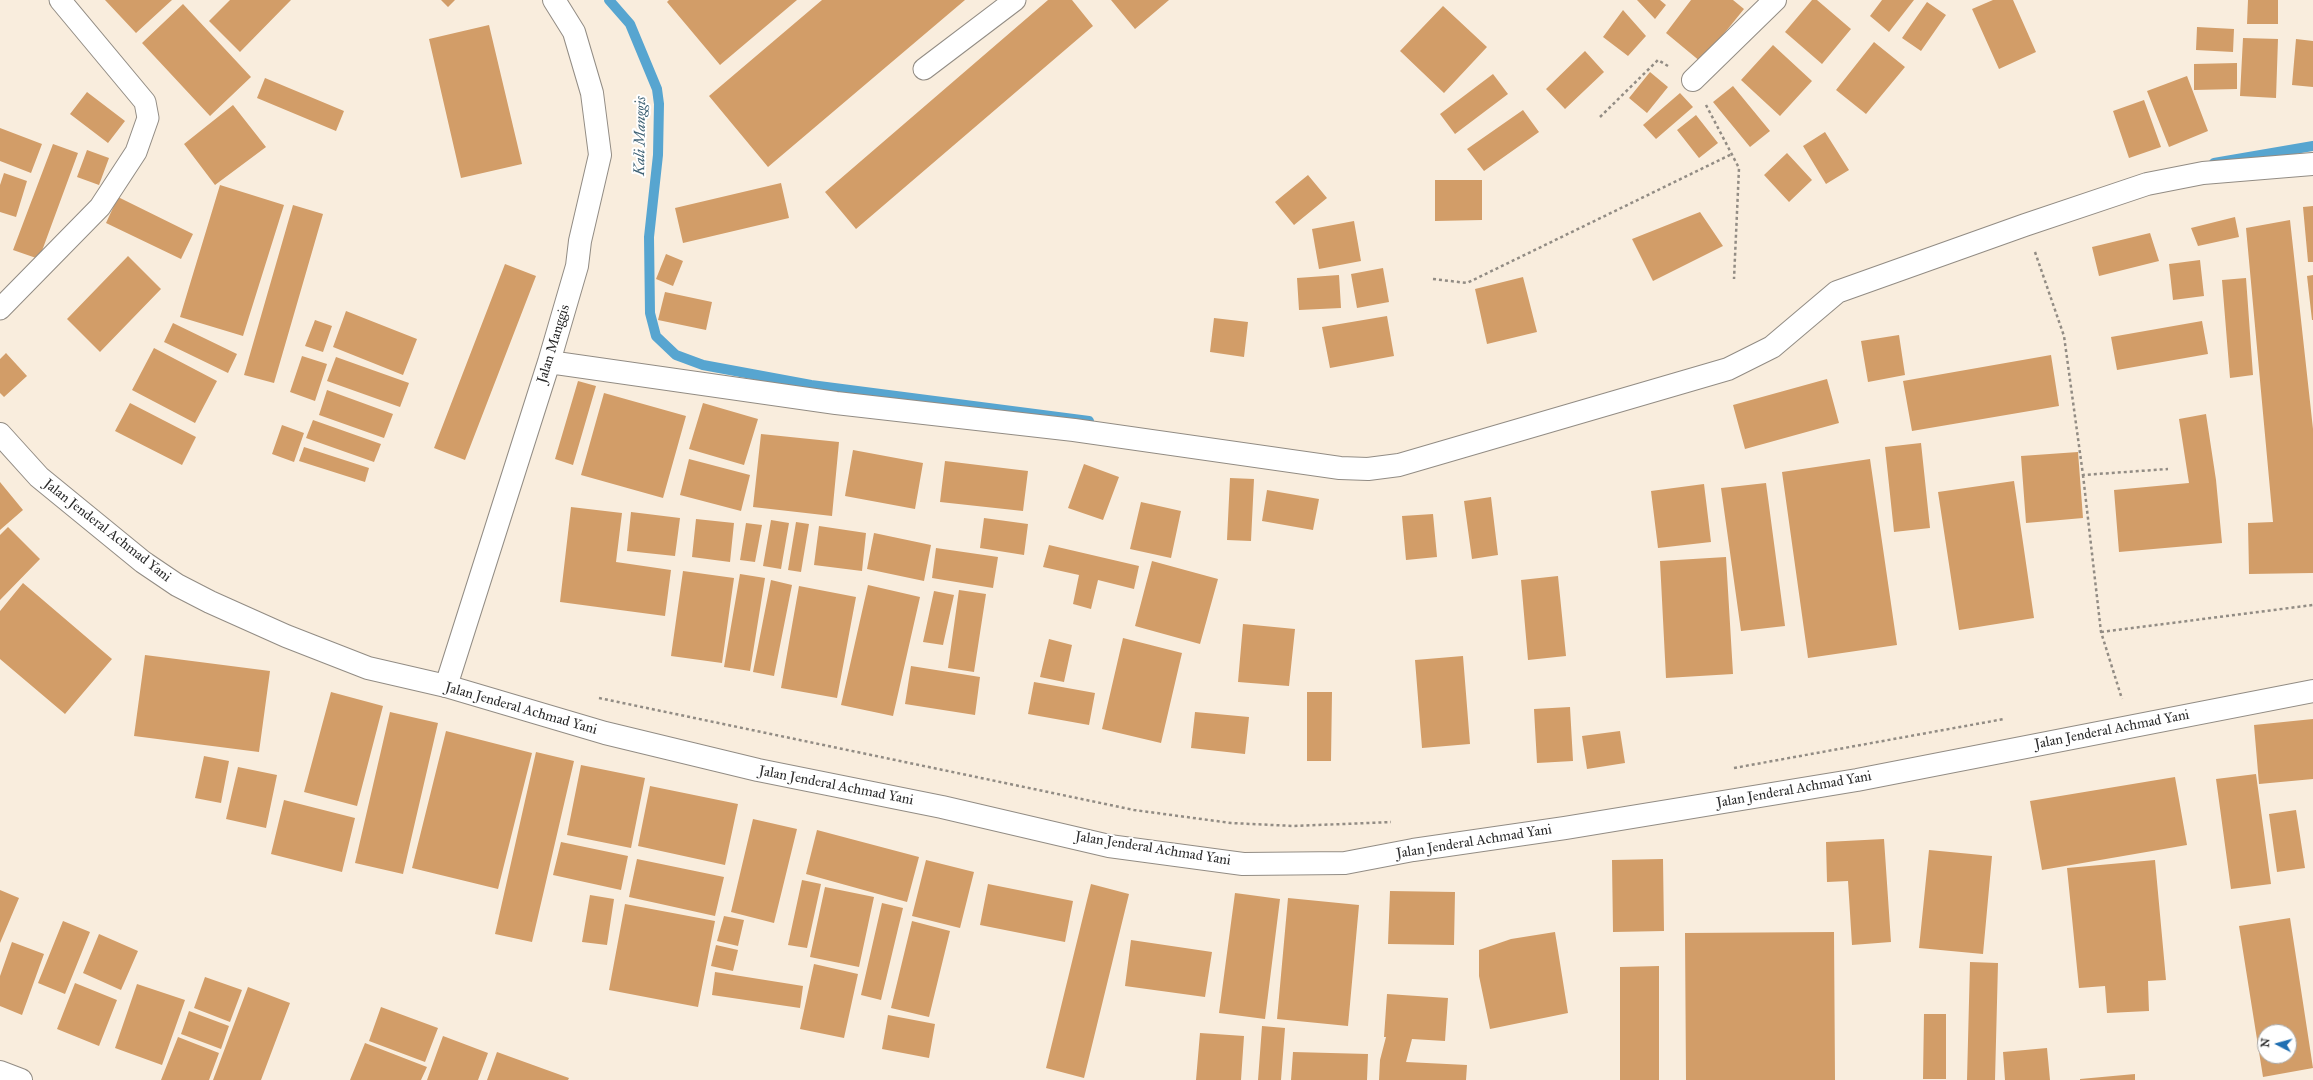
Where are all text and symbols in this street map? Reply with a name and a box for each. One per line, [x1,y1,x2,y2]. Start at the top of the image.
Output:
water label: Kali Manggis [631,96,651,176]
street label: Jalan Manggis [534,303,574,385]
street label: Jalan Jenderal Achmad Yani [40,476,174,586]
street label: Jalan Jenderal Achmad Yani [443,679,599,739]
street label: Jalan Jenderal Achmad Yani [2033,707,2191,753]
street label: Jalan Jenderal Achmad Yani [757,763,915,809]
street label: Jalan Jenderal Achmad Yani [1715,768,1873,812]
street label: Jalan Jenderal Achmad Yani [1395,821,1553,863]
street label: Jalan Jenderal Achmad Yani [1074,828,1232,870]
north arrow [2257,1024,2297,1064]
text: N [2259,1037,2273,1048]

